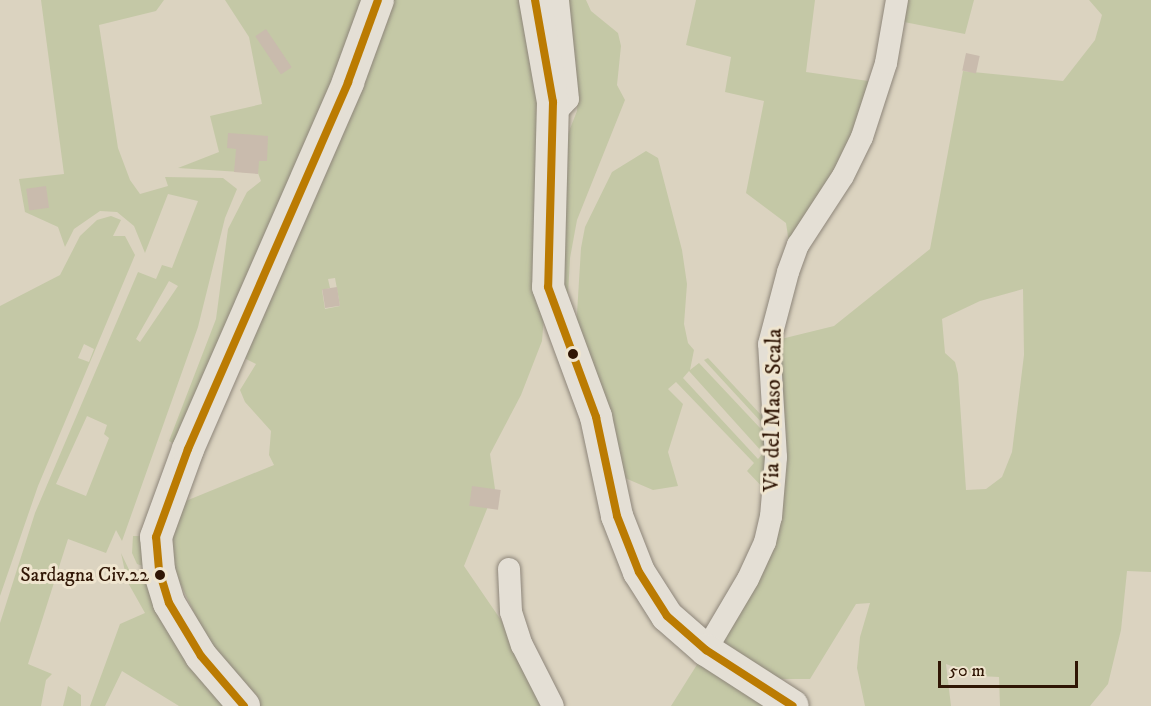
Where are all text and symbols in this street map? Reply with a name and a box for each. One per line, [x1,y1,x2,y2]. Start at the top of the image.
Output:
street label: Via del Maso Scala [758,328,788,492]
unlabelled marker [567,348,579,360]
place label: Sardagna Civ.22 [20,563,149,587]
marker: Sardagna Civ.22 [154,569,166,581]
scale bar [941,649,1080,687]
text: 50 m [949,660,985,682]

